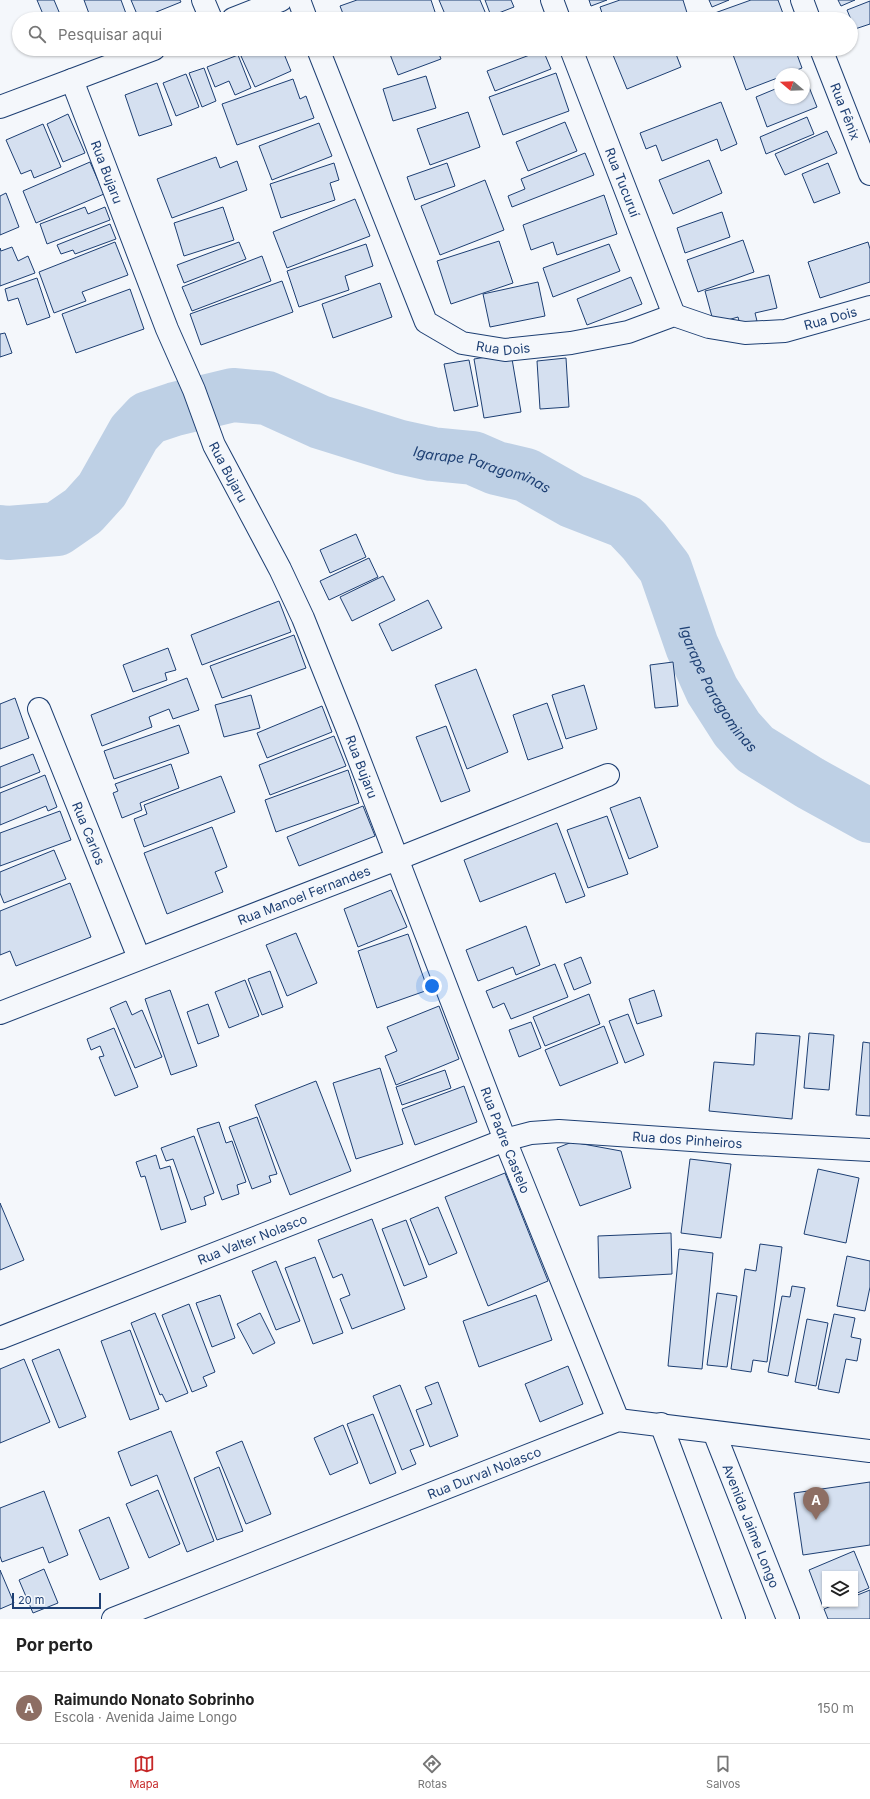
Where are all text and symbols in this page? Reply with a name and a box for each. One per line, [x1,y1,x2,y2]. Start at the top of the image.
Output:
search box [12,12,858,56]
icon: search [26,23,48,45]
text: Pesquisar aqui [58,25,162,44]
north arrow [774,68,810,104]
street label: Rua Fênix [827,81,864,142]
street label: Rua Bujaru [88,138,126,206]
street label: Rua Tucuruí [602,145,644,220]
street label: Rua Dois [802,303,859,333]
street label: Rua Dois [475,337,531,358]
street label: Rua Bujaru [206,439,251,505]
water label: Igarape Paragominas [412,442,554,496]
water label: Igarape Paragominas [677,623,761,755]
street label: Rua Bujaru [343,733,381,801]
street label: Rua Carlos [69,799,109,867]
street label: Rua Manoel Fernandes [235,862,373,928]
your location [422,976,442,996]
street label: Rua Padre Castelo [477,1085,534,1196]
street label: Rua dos Pinheiros [632,1128,743,1151]
street label: Rua Valter Nolasco [195,1210,310,1268]
street label: Rua Durval Nolasco [425,1443,544,1502]
street label: Avenida Jaime Longo [719,1462,783,1590]
pin: A [803,1487,829,1520]
map controls [822,1571,858,1607]
button: layers [822,1571,858,1607]
scale bar [12,1591,101,1610]
text: 20 m [18,1593,44,1607]
text: Por perto [16,1635,93,1655]
text: Raimundo Nonato Sobrinho [54,1690,255,1709]
text: A [24,1700,34,1716]
text: 150 m [818,1700,854,1716]
text: Escola · Avenida Jaime Longo [54,1709,237,1725]
tab: Mapa [130,1753,159,1791]
tab: Rotas [418,1753,447,1791]
tab: Salvos [706,1753,740,1791]

